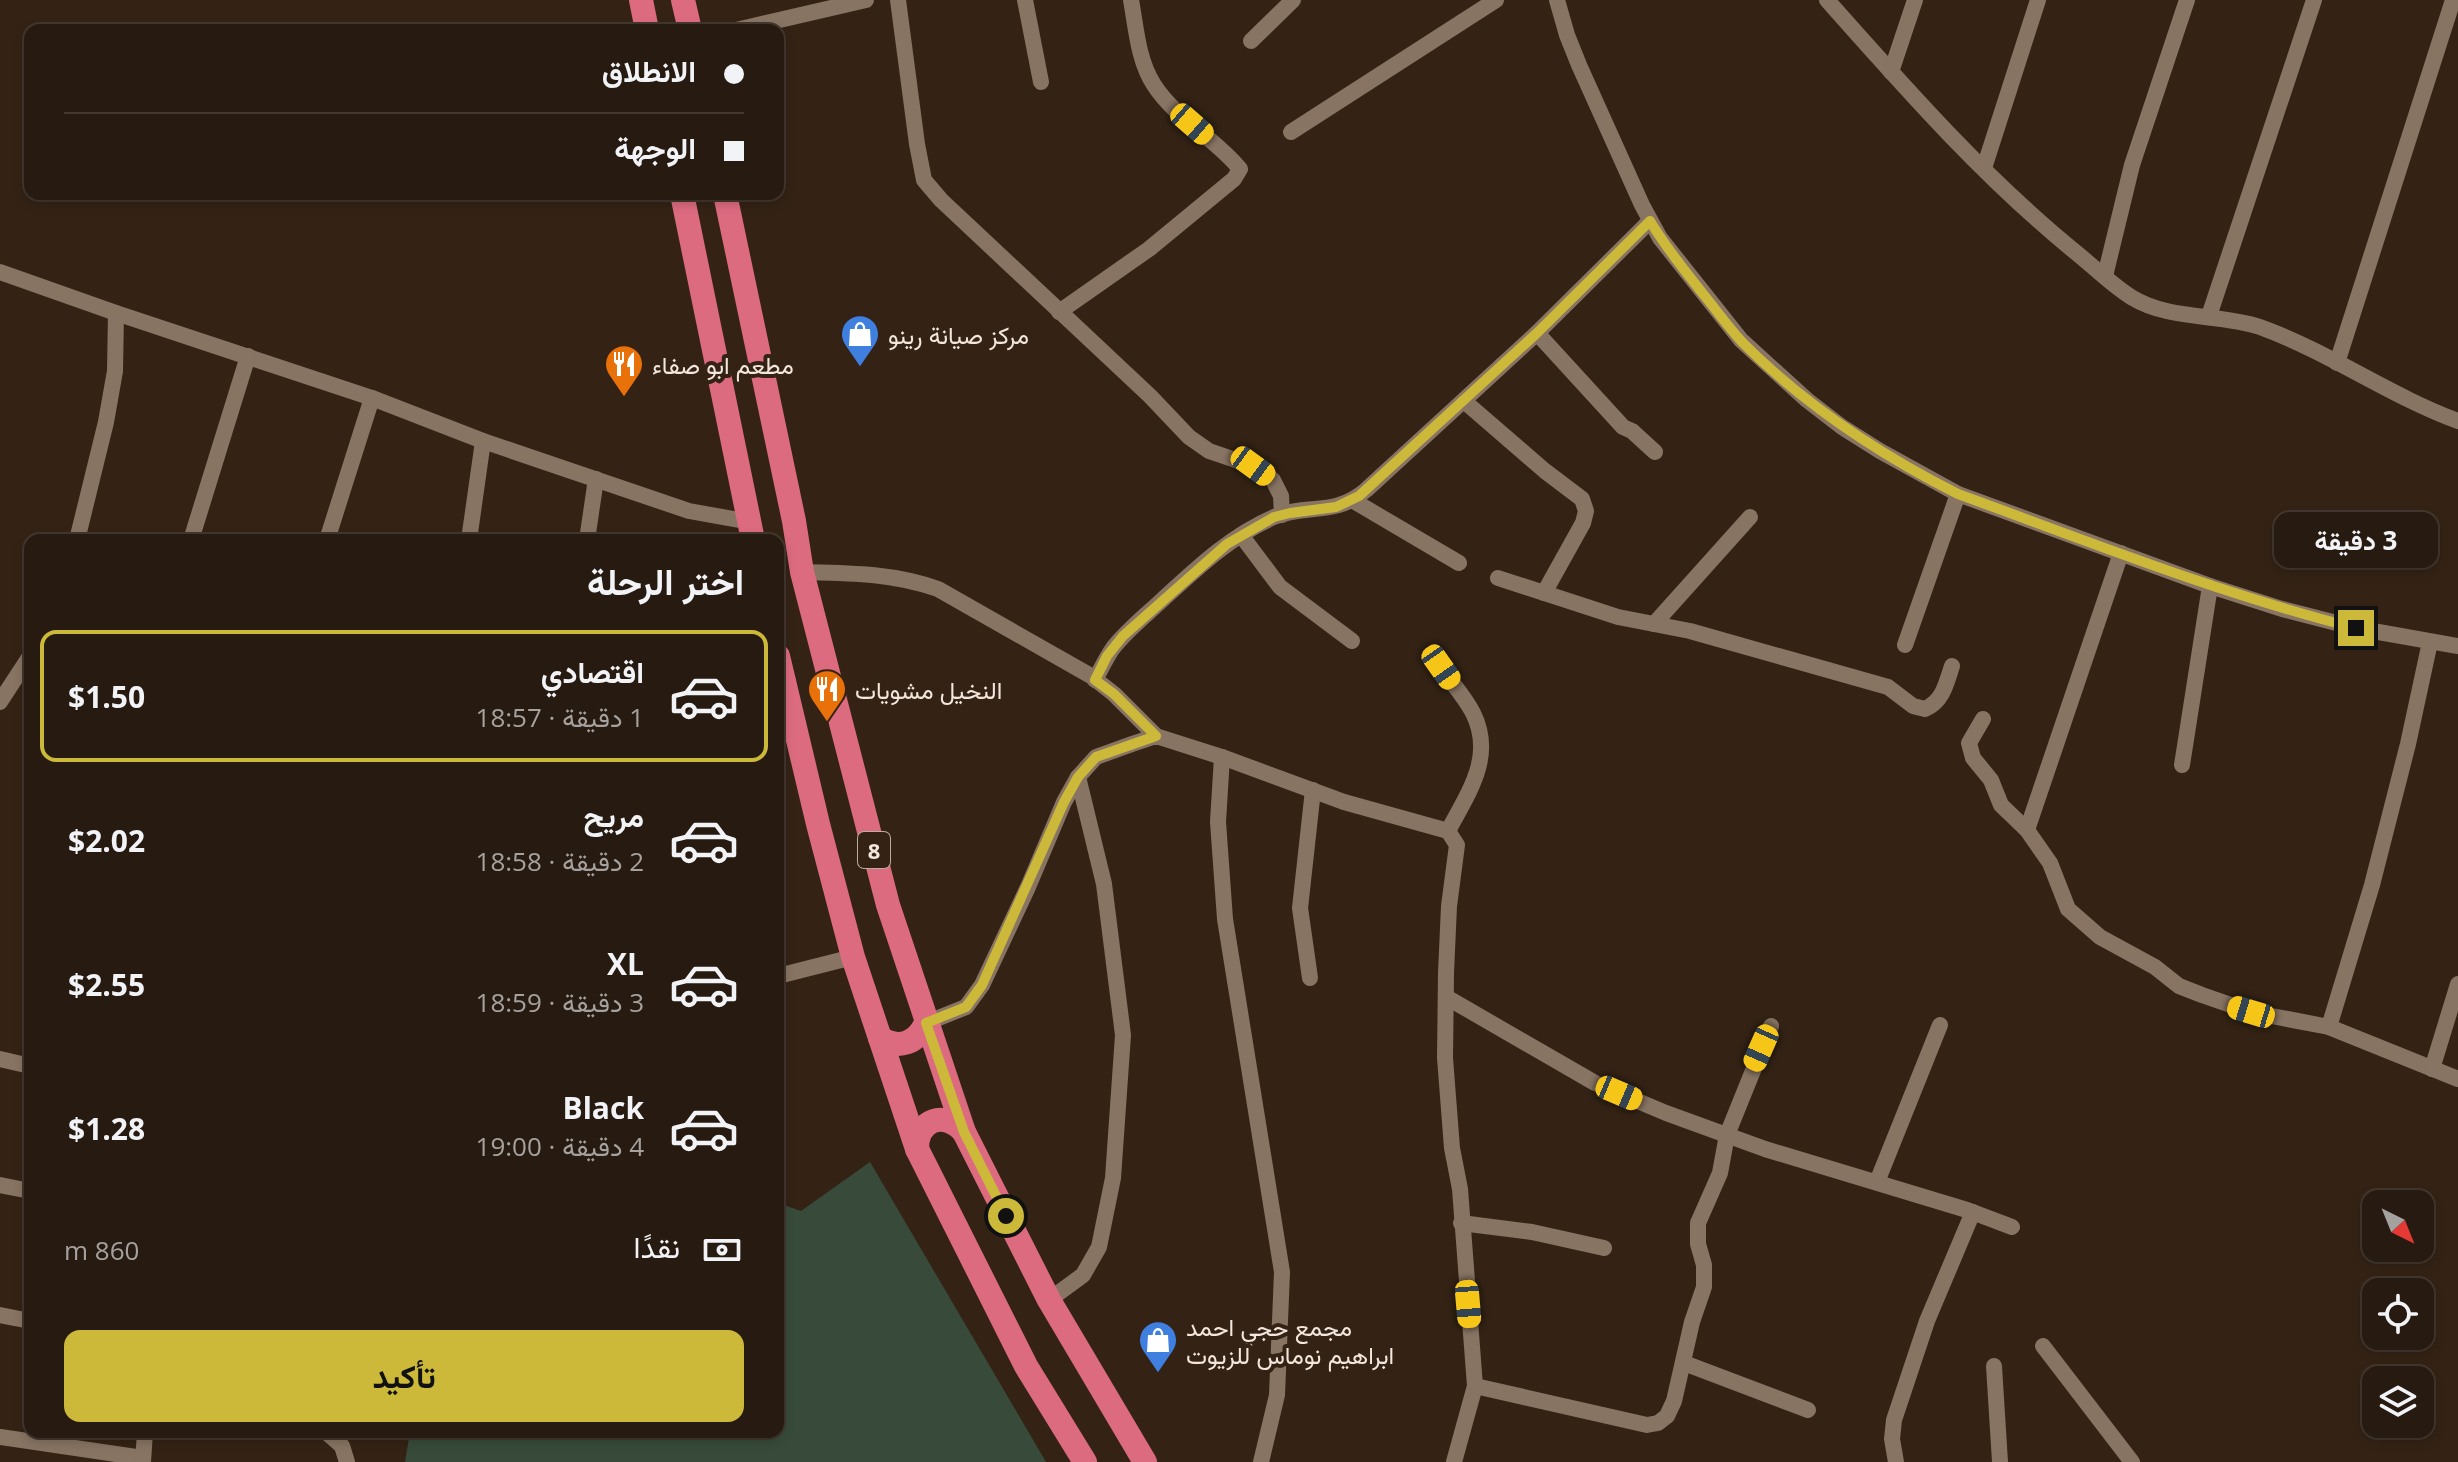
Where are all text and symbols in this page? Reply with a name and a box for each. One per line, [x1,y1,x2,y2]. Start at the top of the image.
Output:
text: الانطلاق [602,50,696,91]
car [1166,99,1218,149]
text: الوجهة [614,127,696,168]
shop icon: مركز صيانة رينو [839,313,881,368]
place label: مركز صيانة رينو [888,318,1029,351]
restaurant icon: مطعم ابو صفاء [603,343,645,398]
place label: مطعم ابو صفاء [652,348,794,382]
car [1227,442,1279,490]
callout: 3 دقيقة [2274,512,2438,568]
text: 3 دقيقة [2315,522,2397,558]
text: اختر الرحلة [587,557,744,606]
route end [2338,610,2374,646]
car [1417,640,1465,694]
text: اقتصادي [541,651,644,692]
icon: car [668,660,740,732]
restaurant icon: النخيل مشويات [806,668,848,723]
place label: النخيل مشويات [855,673,1002,706]
text: $1.50 [68,676,145,717]
text: 1 دقيقة · 18:57 [476,699,644,735]
text: مريح [584,795,644,836]
icon: car [668,804,740,876]
text: $2.02 [68,820,145,861]
road number: 8 [858,832,890,868]
text: 2 دقيقة · 18:58 [476,843,644,879]
text: XL [607,943,644,984]
icon: car [668,948,740,1020]
text: $2.55 [68,964,145,1005]
text: 3 دقيقة · 18:59 [476,984,644,1020]
car [2225,994,2277,1030]
car [1740,1021,1782,1075]
car [1592,1073,1646,1113]
text: Black [563,1087,644,1128]
icon: car [668,1092,740,1164]
text: $1.28 [68,1108,145,1149]
text: 4 دقيقة · 19:00 [476,1128,644,1164]
north arrow [2362,1190,2434,1262]
map controls [2362,1190,2434,1438]
route start [988,1198,1024,1234]
text: نقدًا [634,1226,680,1267]
icon: cash [700,1228,744,1272]
text: 860 m [64,1232,139,1268]
button: locate [2362,1278,2434,1350]
car [1454,1279,1482,1329]
place label: مجمع حجي احمد ابراهيم نوماس للزيوت [1186,1310,1394,1372]
shop icon: مجمع حجي احمد ابراهيم نوماس للزيوت [1137,1319,1179,1374]
button: تأكيد [64,1330,744,1422]
button: layers [2362,1366,2434,1438]

